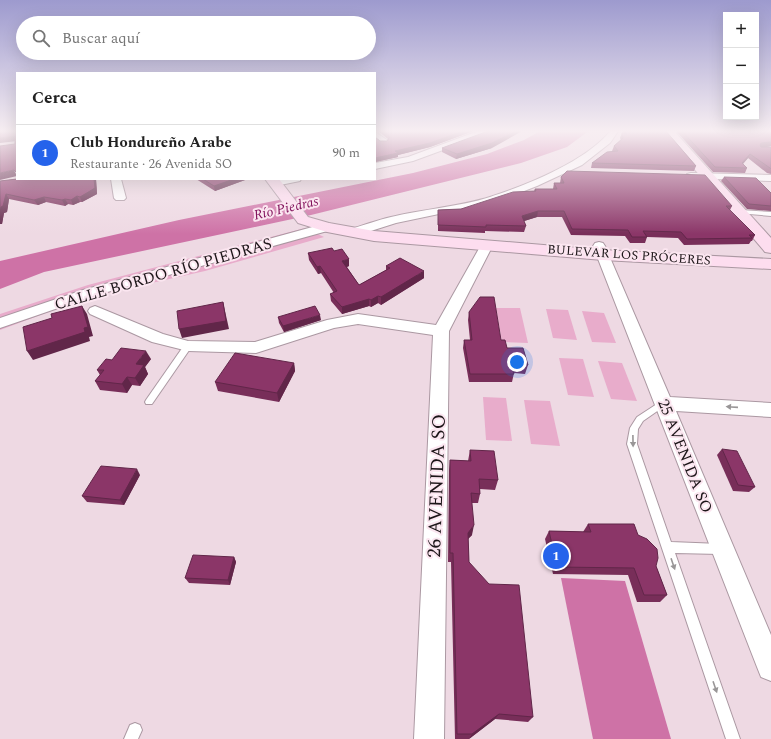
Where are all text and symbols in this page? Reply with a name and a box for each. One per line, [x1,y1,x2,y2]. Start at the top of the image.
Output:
map controls [723,12,759,120]
button: + [723,12,759,48]
search box [16,16,376,60]
icon: search [30,27,52,49]
text: Buscar aquí [62,27,140,50]
button: − [723,48,759,84]
button: layers [723,84,759,120]
text: Cerca [32,85,77,111]
text: Club Hondureño Arabe [70,131,232,154]
text: 1 [41,143,49,163]
text: 90 m [333,143,360,163]
text: Restaurante · 26 Avenida SO [70,154,232,174]
water label: Río Piedras [252,190,320,226]
street label: CALLE BORDO RÍO PIEDRAS [51,231,275,317]
street label: BULEVAR LOS PRÓCERES [547,239,711,271]
your location [507,352,527,372]
street label: 25 AVENIDA SO [651,395,719,517]
one-way arrow [726,404,738,411]
street label: 26 AVENIDA SO [420,414,454,558]
one-way arrow [630,435,636,448]
pin: 1 [543,541,569,571]
one-way arrow [670,558,676,570]
one-way arrow [713,681,719,693]

